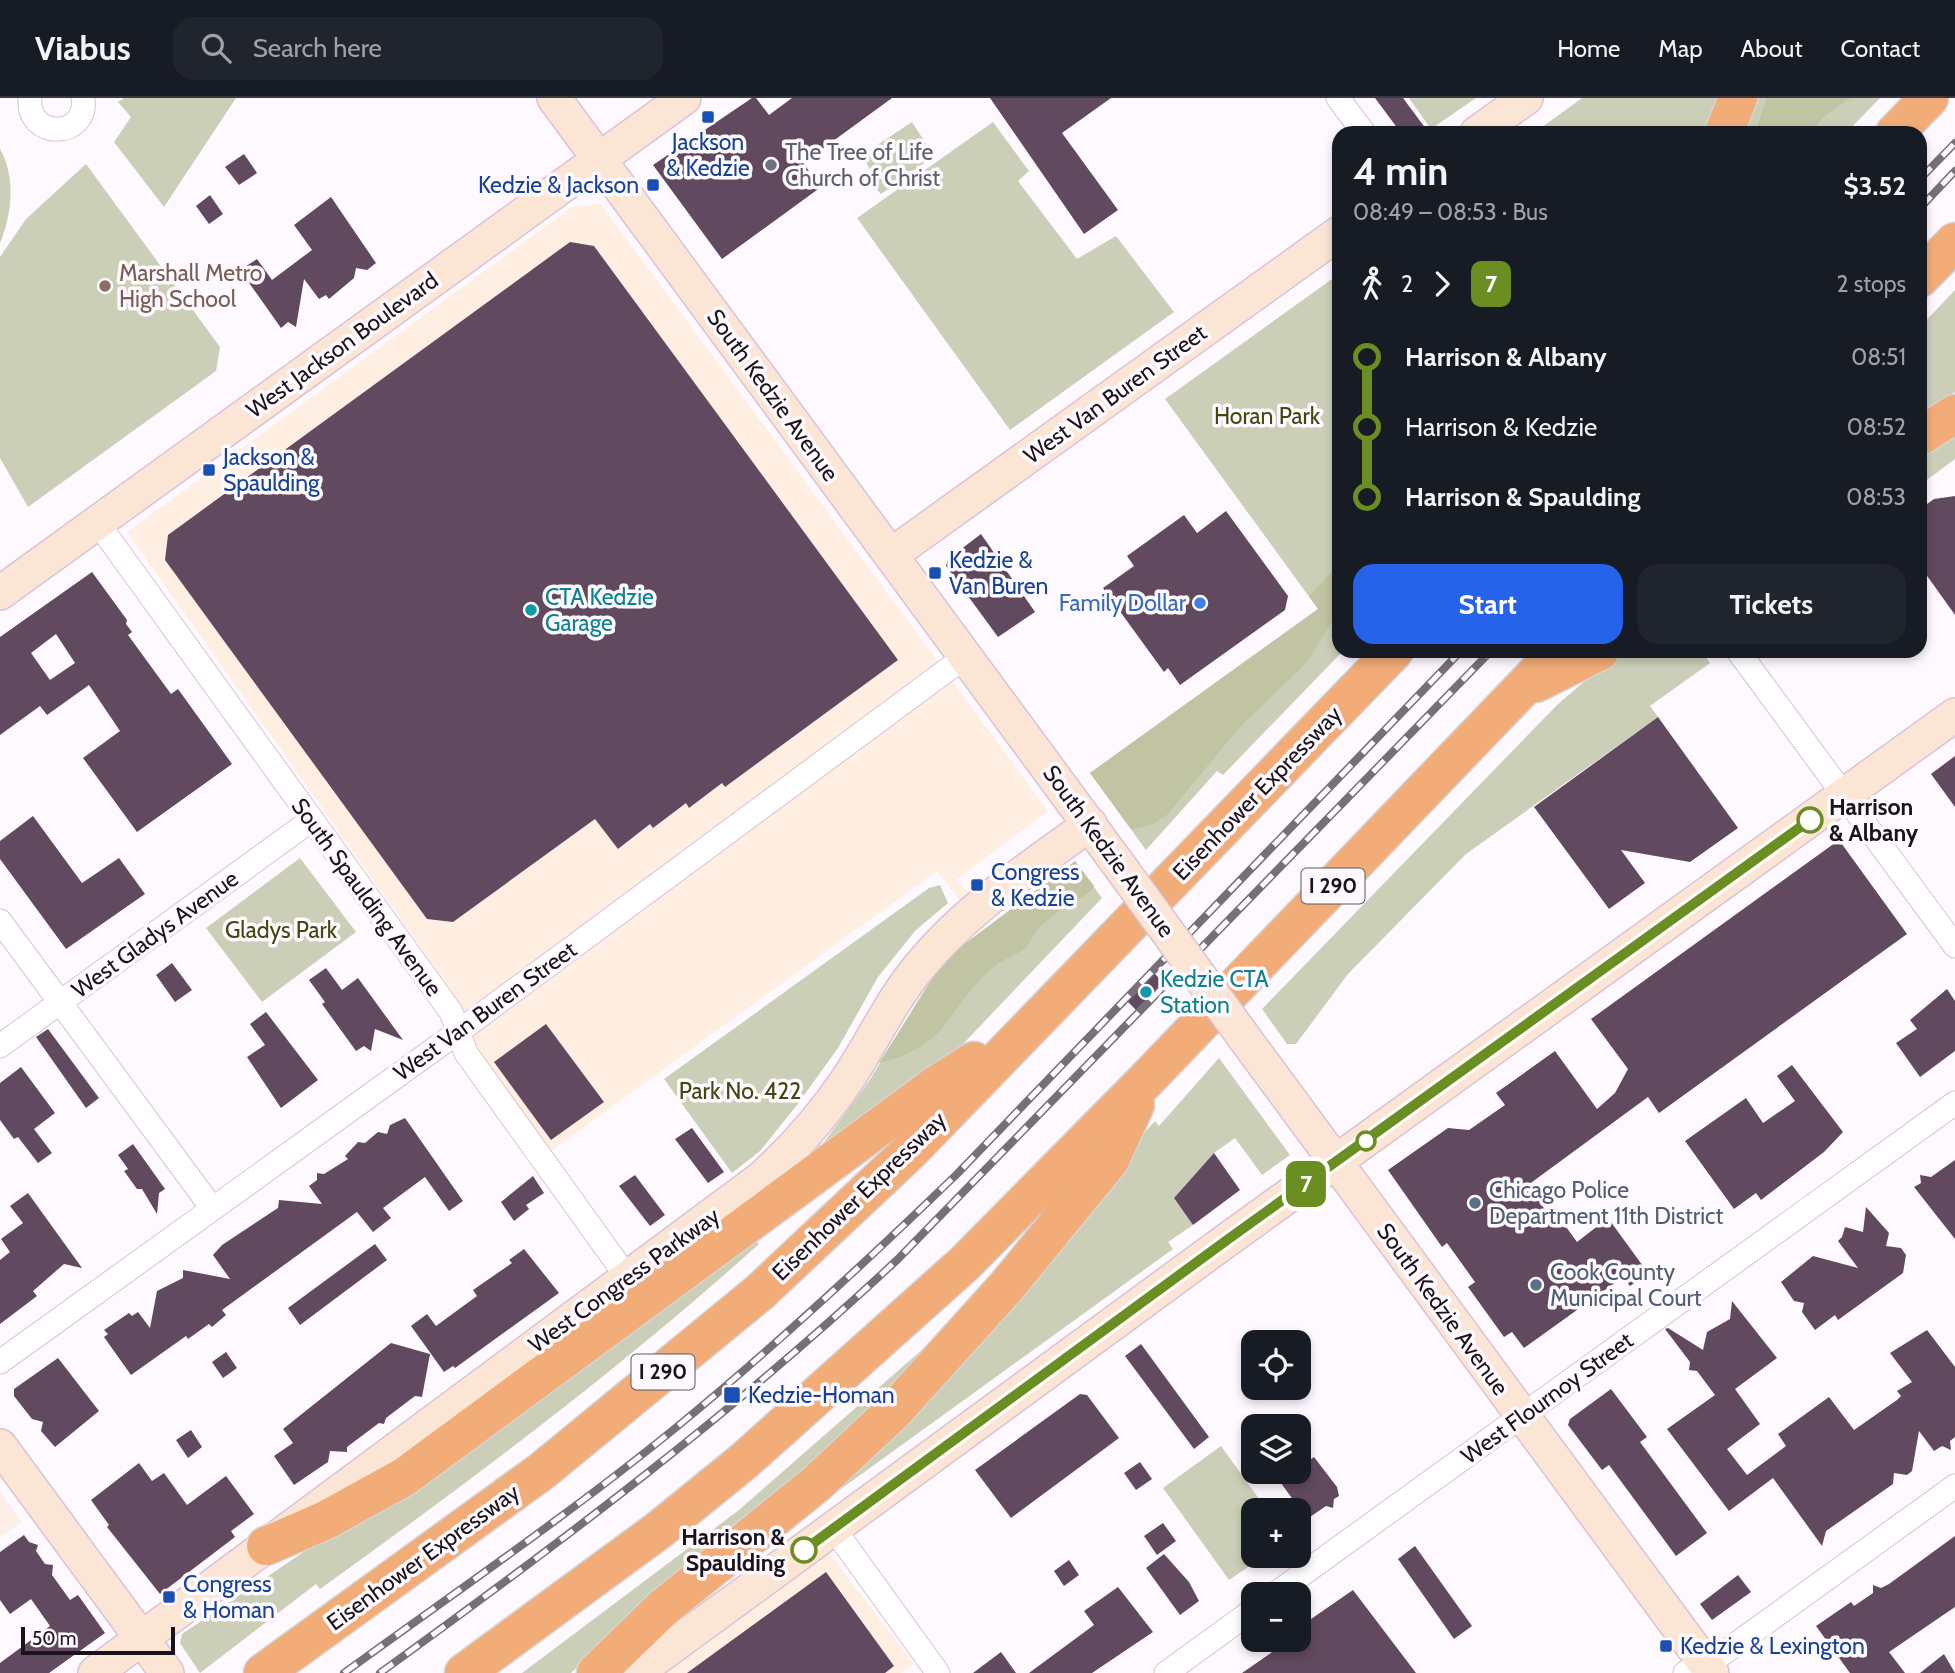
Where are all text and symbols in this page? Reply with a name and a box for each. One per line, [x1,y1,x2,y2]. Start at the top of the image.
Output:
search box [173,17,663,80]
text: Viabus [35,28,131,68]
icon: search [197,29,235,67]
text: Search here [253,32,382,64]
text: Home [1557,34,1620,63]
text: Map [1658,34,1703,63]
text: About [1741,34,1803,63]
text: Contact [1841,34,1920,63]
marker: Jackson & Kedzie [700,109,716,125]
place label: Jackson & Kedzie [666,128,750,182]
place label: The Tree of Life Church of Christ [785,138,940,192]
text: 4 min [1353,148,1448,195]
marker: The Tree of Life Church of Christ [763,157,779,173]
text: $3.52 [1843,170,1906,202]
place label: Kedzie & Jackson [478,171,639,199]
marker: Kedzie & Jackson [645,177,661,193]
text: 08:49 – 08:53 · Bus [1353,198,1548,226]
place label: Marshall Metro High School [119,259,262,313]
icon: walk [1353,265,1391,303]
icon: forward [1423,265,1461,303]
street label: West Jackson Boulevard [241,266,443,424]
text: 7 [1485,269,1497,298]
text: 2 [1401,270,1413,298]
text: 2 stops [1837,270,1906,298]
marker: Marshall Metro High School [97,278,113,294]
street label: South Kedzie Avenue [701,303,845,487]
street label: West Van Buren Street [1018,318,1212,470]
text: Harrison & Albany [1405,341,1607,373]
text: 08:51 [1851,343,1906,371]
park label: Horan Park [1214,402,1321,430]
text: Harrison & Kedzie [1405,411,1597,443]
text: 08:52 [1847,413,1906,441]
place label: Jackson & Spaulding [222,443,320,497]
marker: Jackson & Spaulding [201,462,217,478]
text: Harrison & Spaulding [1405,481,1640,513]
text: 08:53 [1846,483,1906,511]
place label: Kedzie & Van Buren [949,546,1048,600]
button: Start [1353,564,1623,644]
button: Tickets [1637,564,1906,644]
marker: Kedzie & Van Buren [927,565,943,581]
place label: CTA Kedzie Garage [545,583,654,637]
place label: Family Dollar [1059,589,1187,617]
marker: Family Dollar [1192,595,1208,611]
marker: CTA Kedzie Garage [523,602,539,618]
street label: Eisenhower Expressway [1167,700,1348,886]
street label: South Kedzie Avenue [1037,759,1181,943]
street label: South Spaulding Avenue [286,792,448,1002]
place label: Harrison & Albany [1829,793,1919,847]
marker: Harrison & Albany [1797,807,1823,833]
place label: Congress & Kedzie [991,858,1080,912]
street label: West Gladys Avenue [66,864,244,1004]
road number: I 290 [1302,868,1364,904]
marker: Congress & Kedzie [969,877,985,893]
park label: Gladys Park [225,916,338,944]
street label: West Van Buren Street [388,935,582,1087]
place label: Kedzie CTA Station [1160,965,1269,1019]
marker: Kedzie CTA Station [1138,984,1154,1000]
park label: Park No. 422 [679,1077,801,1105]
street label: Eisenhower Expressway [766,1105,952,1286]
unlabelled marker [1356,1131,1376,1151]
line badge: 7 [1283,1161,1329,1207]
text: 7 [1300,1169,1312,1198]
place label: Chicago Police Department 11th District [1489,1176,1723,1230]
marker: Chicago Police Department 11th District [1467,1195,1483,1211]
street label: West Congress Parkway [523,1201,725,1359]
street label: South Kedzie Avenue [1371,1217,1515,1401]
place label: Cook County Municipal Court [1550,1258,1702,1312]
marker: Cook County Municipal Court [1528,1277,1544,1293]
street label: West Flournoy Street [1456,1326,1639,1470]
map controls [1241,1330,1311,1652]
button: locate [1241,1330,1311,1400]
road number: I 290 [632,1354,694,1390]
place label: Kedzie-Homan [748,1381,895,1409]
marker: Kedzie-Homan [722,1385,742,1405]
button: layers [1241,1414,1311,1484]
street label: Eisenhower Expressway [321,1478,525,1636]
button: + [1241,1498,1311,1568]
place label: Harrison & Spaulding [681,1523,786,1577]
marker: Harrison & Spaulding [791,1537,817,1563]
place label: Congress & Homan [183,1570,275,1624]
button: − [1241,1582,1311,1652]
marker: Congress & Homan [161,1589,177,1605]
scale bar [21,1624,175,1656]
text: 50 m [32,1627,76,1650]
place label: Kedzie & Lexington [1680,1632,1865,1660]
marker: Kedzie & Lexington [1658,1638,1674,1654]

